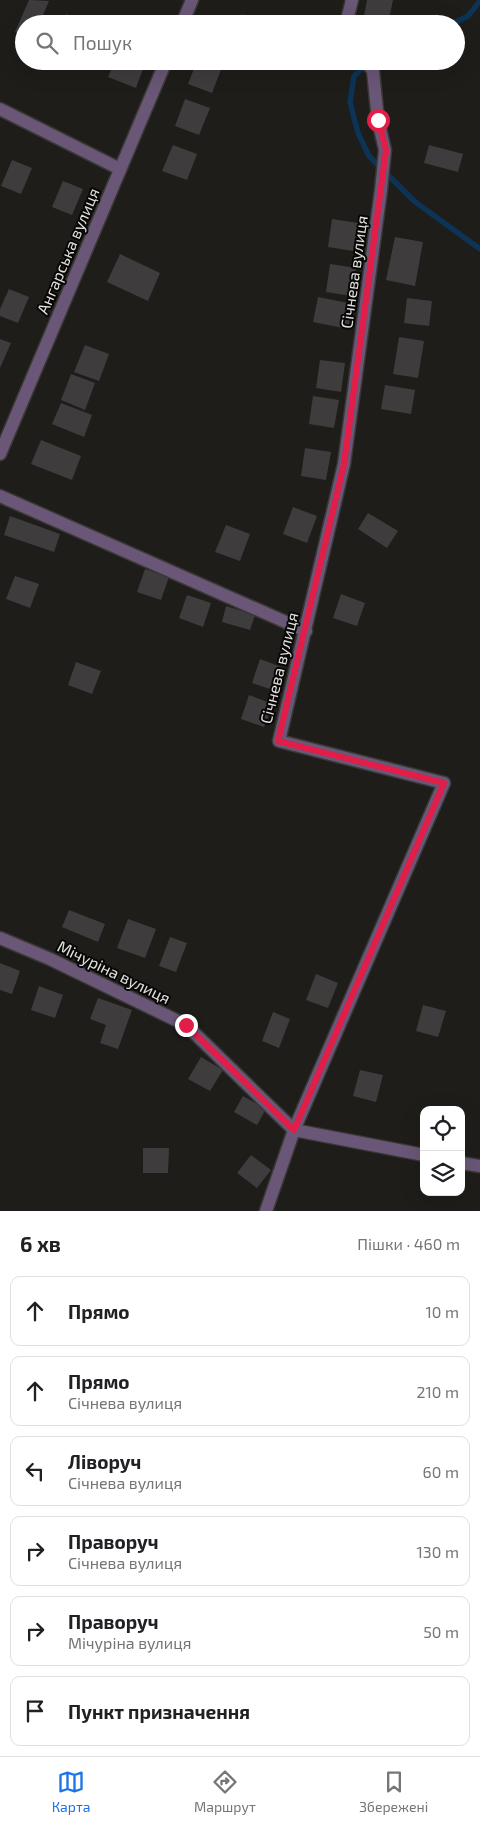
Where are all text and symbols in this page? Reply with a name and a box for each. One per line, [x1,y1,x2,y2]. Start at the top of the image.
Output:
search box [15,15,465,70]
icon: search [33,29,61,57]
text: Пошук [73,31,132,54]
route start [367,109,390,132]
street label: Ангарська вулиця [32,185,104,317]
street label: Січнева вулиця [336,214,372,330]
street label: Січнева вулиця [255,610,303,726]
street label: Мічуріна вулиця [54,936,174,1008]
route end [175,1014,198,1037]
map controls [420,1106,465,1196]
button: locate [420,1106,465,1151]
button: layers [420,1151,465,1196]
text: 6 хв [20,1231,61,1256]
text: Пішки · 460 m [357,1234,460,1253]
icon: ahead [21,1297,49,1325]
text: Прямо [68,1300,130,1323]
text: 10 m [425,1302,459,1321]
text: Прямо [68,1370,130,1393]
icon: ahead [21,1377,49,1405]
text: 210 m [416,1382,459,1401]
text: Січнева вулиця [68,1393,182,1412]
text: Ліворуч [68,1450,141,1473]
icon: left [21,1457,49,1485]
text: 60 m [423,1462,459,1481]
text: Січнева вулиця [68,1473,182,1492]
text: Праворуч [68,1530,159,1553]
icon: right [21,1537,49,1565]
text: 130 m [417,1542,459,1561]
text: Січнева вулиця [68,1553,182,1572]
text: Праворуч [68,1610,159,1633]
icon: right [21,1617,49,1645]
text: 50 m [423,1622,459,1641]
text: Мічуріна вулиця [68,1633,191,1652]
icon: arrive [21,1697,49,1725]
text: Пункт призначення [68,1700,250,1723]
tab: Карта [52,1768,91,1815]
tab: Маршрут [194,1768,256,1815]
tab: Збережені [359,1768,428,1815]

